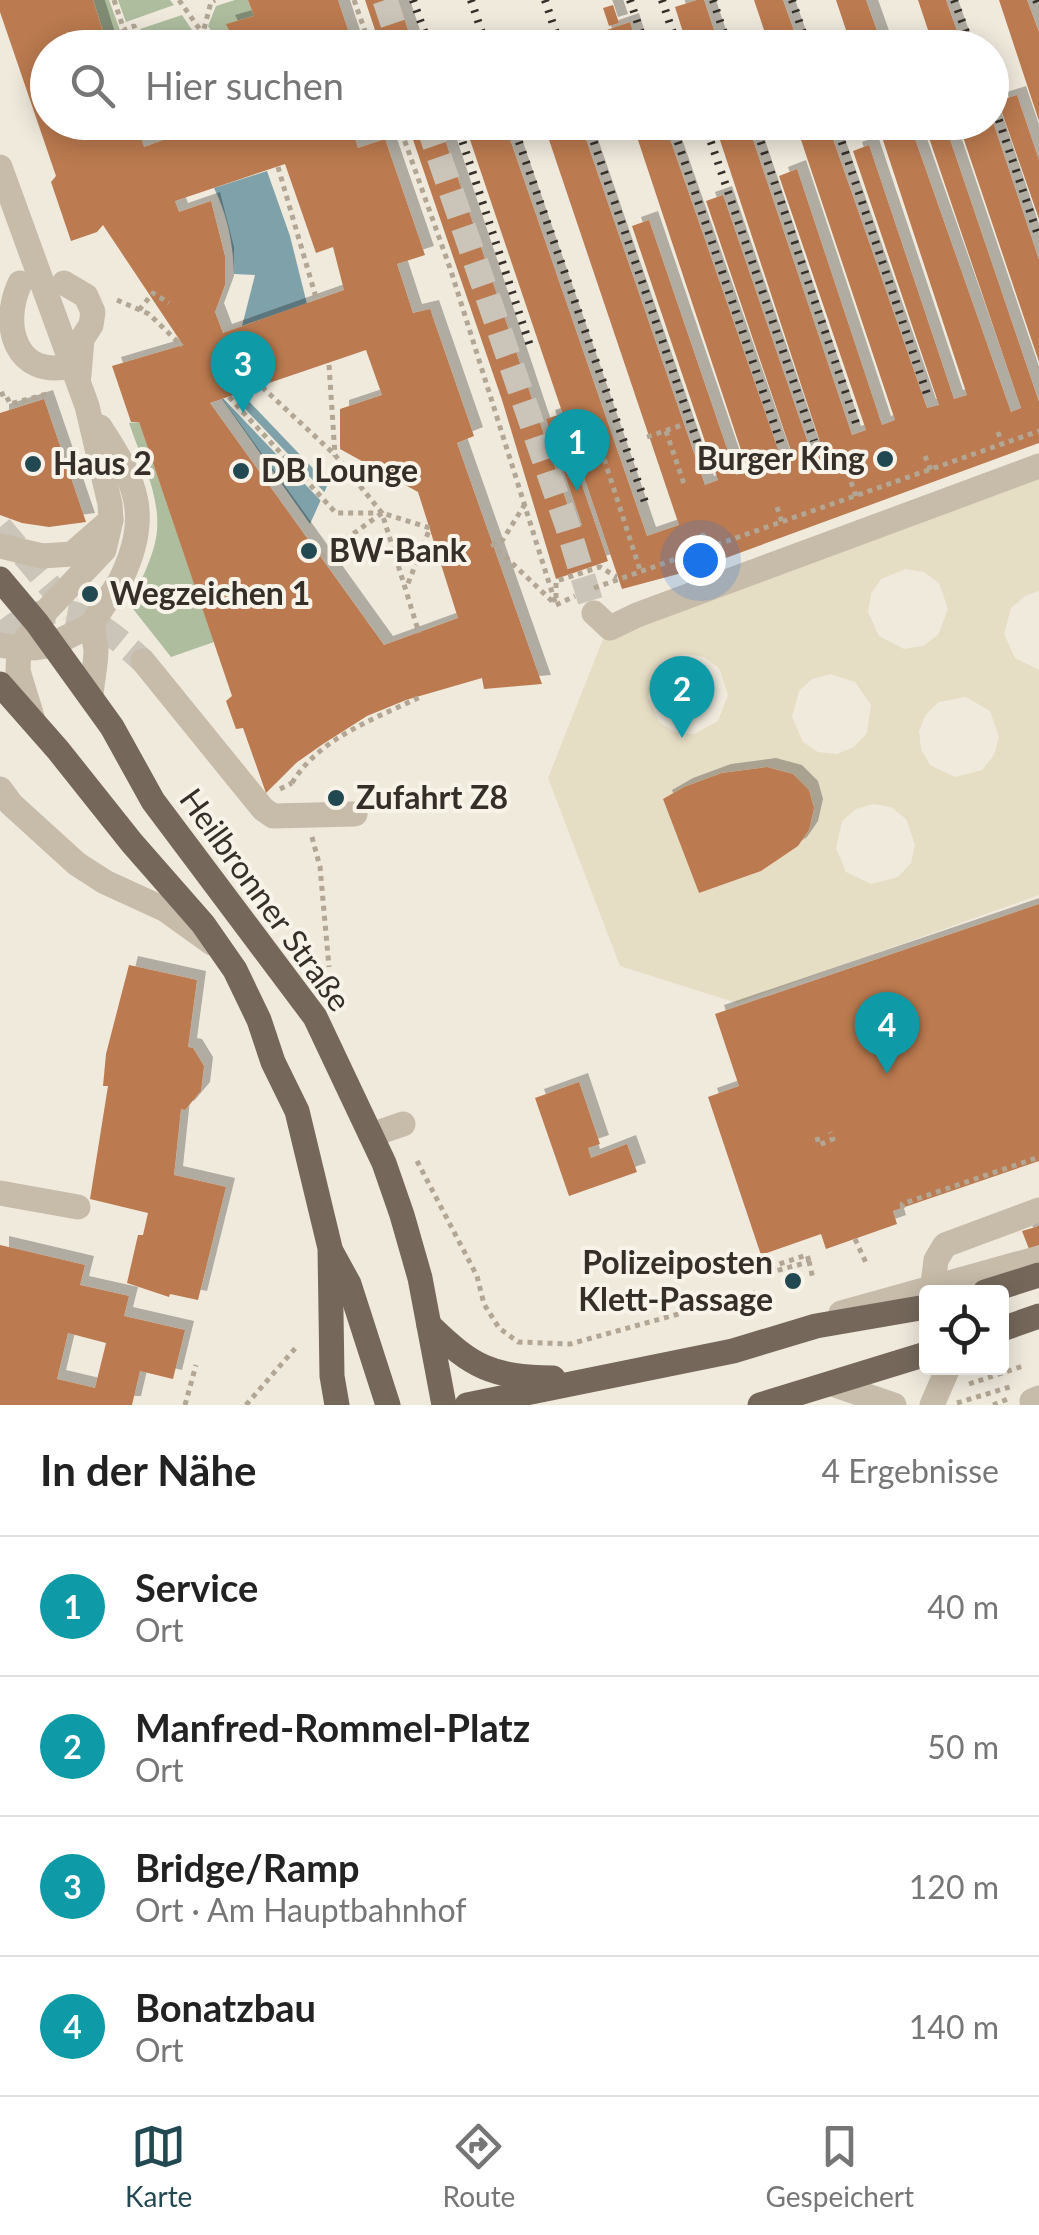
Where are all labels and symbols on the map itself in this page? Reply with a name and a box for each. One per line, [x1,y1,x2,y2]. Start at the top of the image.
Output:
pin: 3 [210,330,276,413]
pin: 1 [544,408,610,491]
place label: Burger King [697,438,865,477]
place label: Haus 2 [53,443,152,482]
marker: Burger King [874,448,896,470]
place label: DB Lounge [261,450,418,489]
marker: Haus 2 [22,453,44,475]
marker: DB Lounge [230,460,252,482]
place label: BW-Bank [329,530,468,569]
your location [675,535,726,586]
marker: BW-Bank [298,540,320,562]
place label: Wegzeichen 1 [110,573,310,612]
marker: Wegzeichen 1 [79,583,101,605]
pin: 2 [650,656,714,738]
place label: Zufahrt Z8 [356,777,508,816]
street label: Heilbronner Straße [172,780,360,1018]
marker: Zufahrt Z8 [325,787,347,809]
pin: 4 [854,992,920,1074]
place label: Polizeiposten Klett-Passage [578,1242,773,1318]
marker: Polizeiposten Klett-Passage [782,1270,804,1292]

